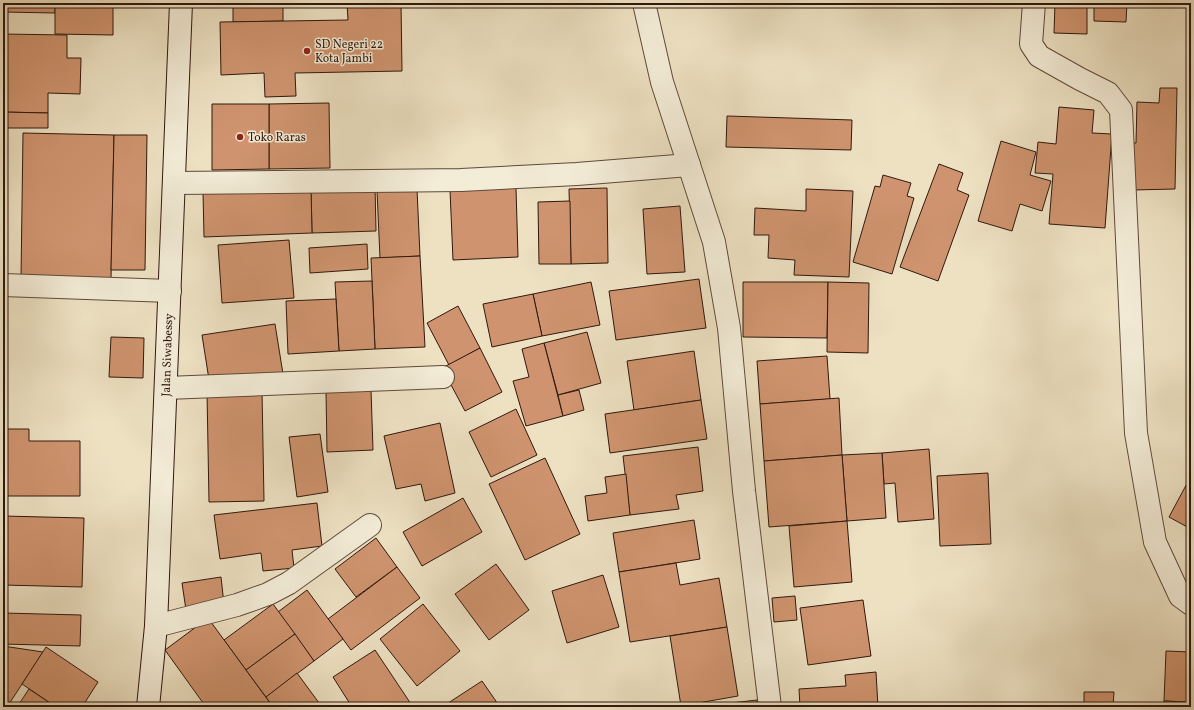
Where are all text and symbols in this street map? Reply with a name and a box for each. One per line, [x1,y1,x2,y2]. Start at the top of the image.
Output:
place label: SD Negeri 22 Kota Jambi [315,37,383,67]
marker: SD Negeri 22 Kota Jambi [302,46,312,56]
place label: Toko Raras [248,130,306,146]
marker: Toko Raras [235,132,245,142]
street label: Jalan Siwabessy [159,313,177,397]

